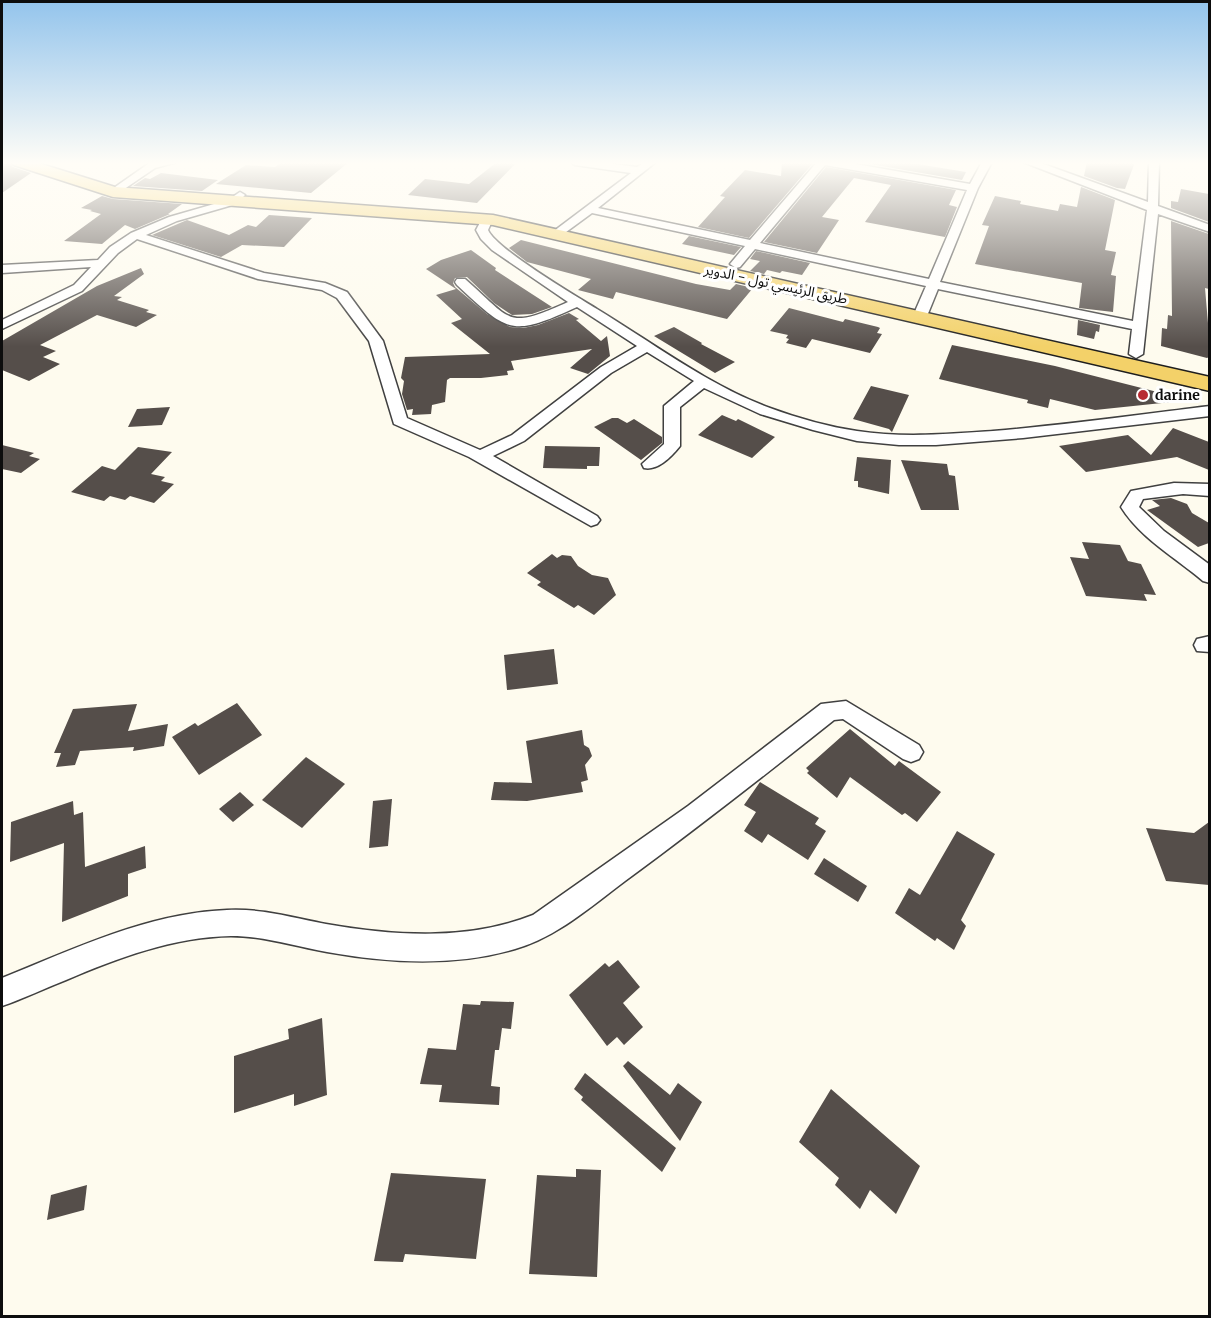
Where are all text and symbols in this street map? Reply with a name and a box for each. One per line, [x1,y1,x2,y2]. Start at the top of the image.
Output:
street label: طريق الرئيسي تول - الدوير [701,260,849,310]
place label: darine [1155,386,1200,404]
marker: darine [1136,388,1150,402]

